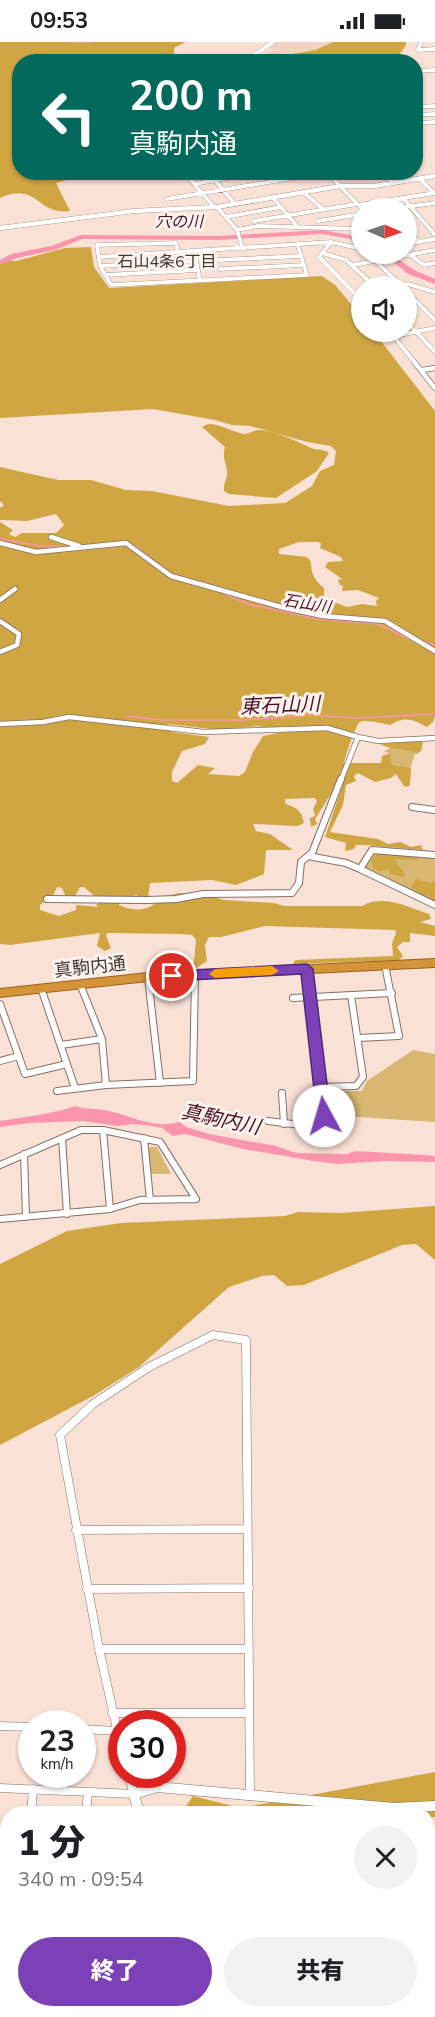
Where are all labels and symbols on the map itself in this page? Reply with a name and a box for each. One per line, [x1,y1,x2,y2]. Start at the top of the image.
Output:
north arrow [351,198,417,264]
water label: 穴の川 [155,211,205,233]
district label: 石山4条6丁目 [117,251,217,273]
water label: 石山川 [281,589,334,619]
water label: 東石山川 [240,691,322,720]
pin [146,950,197,1001]
street label: 真駒内通 [53,951,127,983]
position arrow [292,1084,356,1148]
water label: 真駒内川 [179,1098,265,1141]
speed limit sign: 30 [108,1710,186,1788]

